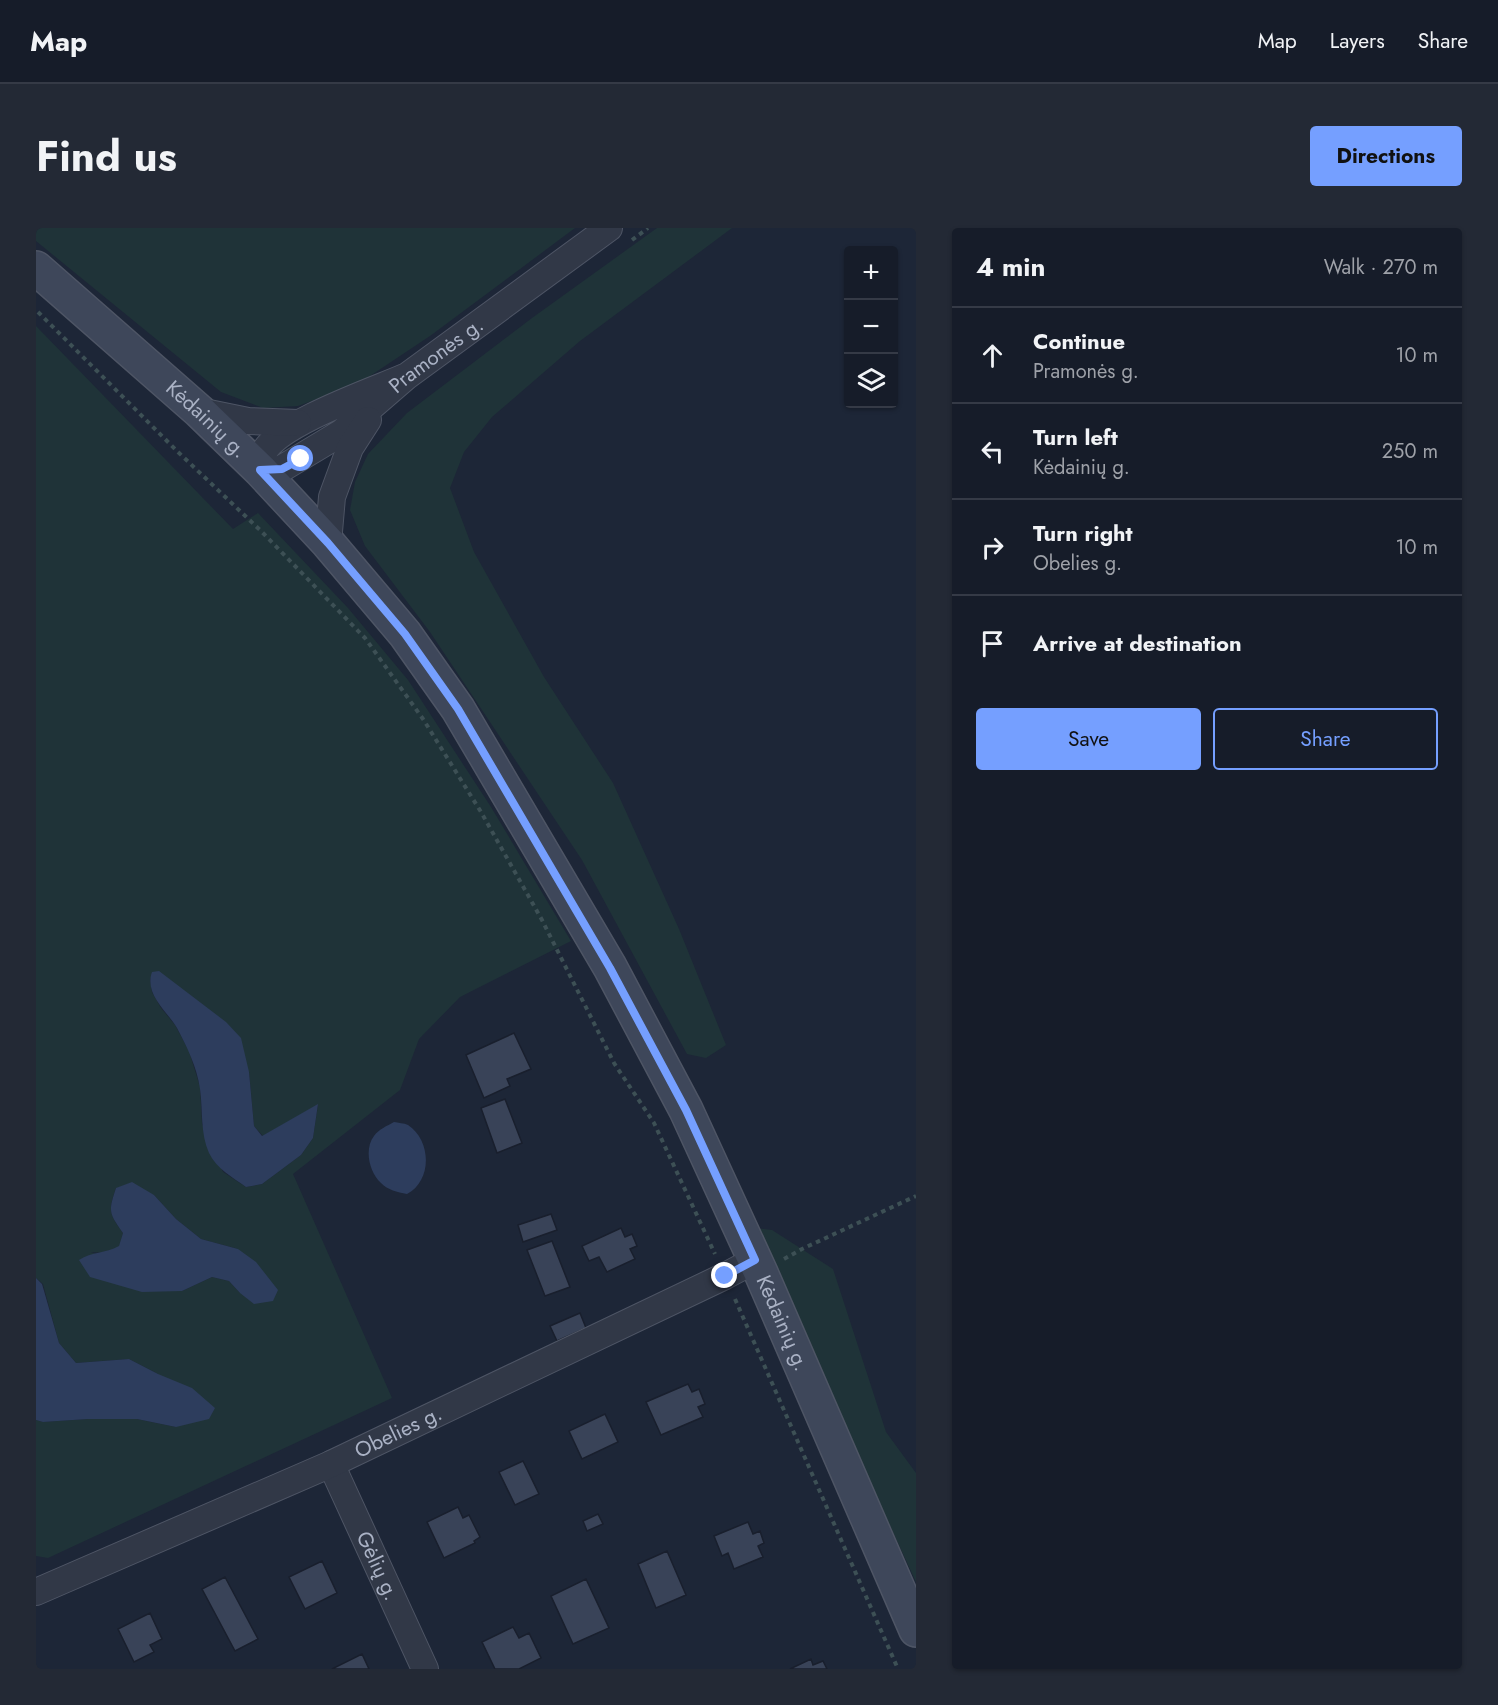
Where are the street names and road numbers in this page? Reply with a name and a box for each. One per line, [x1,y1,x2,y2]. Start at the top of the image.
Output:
street label: Pramonės g. [382,310,489,400]
street label: Kėdainių g. [159,374,254,465]
street label: Kėdainių g. [749,1270,817,1376]
street label: Obelies g. [349,1398,447,1466]
street label: Gėlių g. [349,1526,407,1605]

